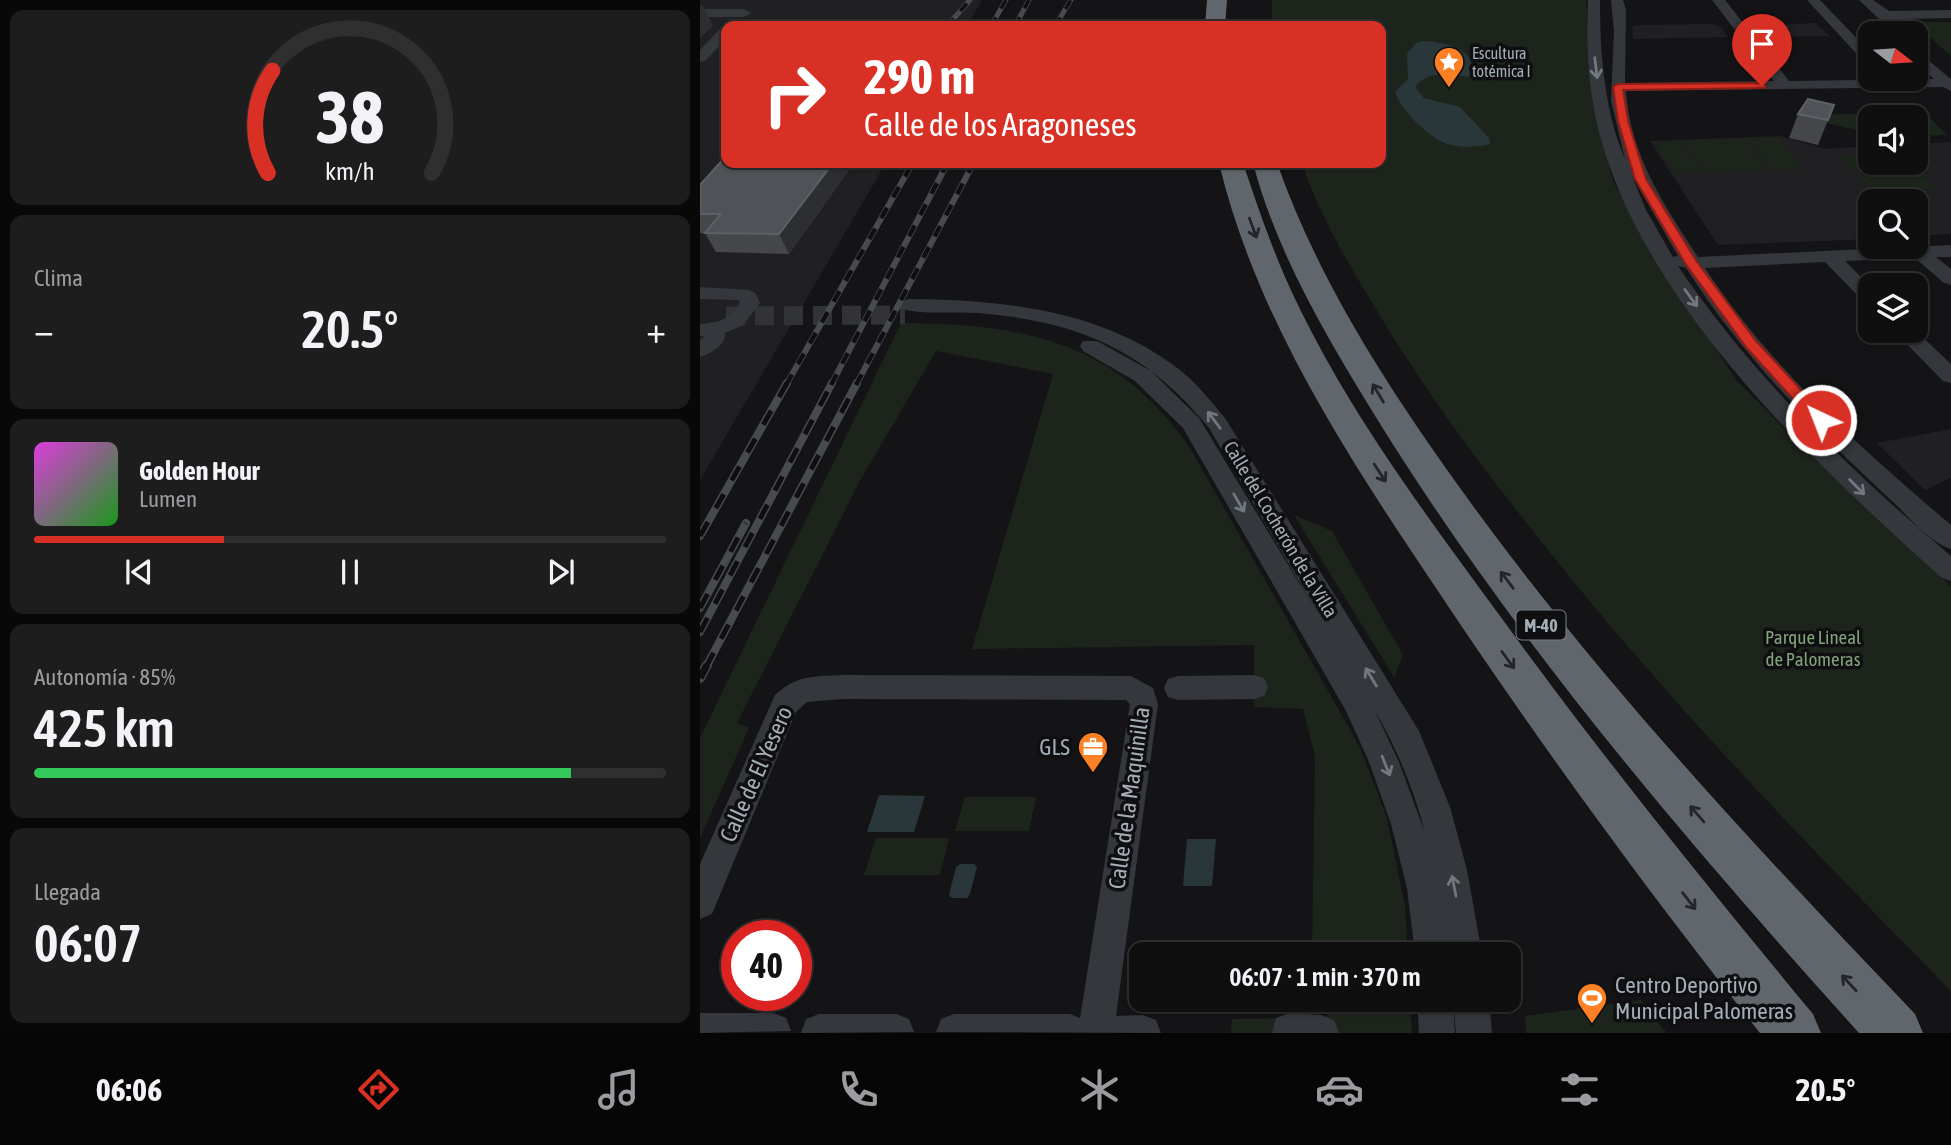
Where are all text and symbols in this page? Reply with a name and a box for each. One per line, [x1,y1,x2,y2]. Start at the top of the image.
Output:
pin [1732,14,1792,86]
north arrow [1858,21,1928,91]
map controls [1858,21,1928,343]
icon: arrive [1743,25,1781,63]
place label: Escultura totémica I [1472,44,1531,80]
place icon: Escultura totémica I [1432,45,1466,89]
text: 290 m [864,48,975,104]
icon: right [749,49,840,140]
one-way arrow [1589,56,1602,79]
text: 38 [316,76,384,159]
button: sound [1858,105,1928,175]
text: Calle de los Aragoneses [864,106,1136,143]
text: km/h [325,157,375,185]
button: search [1858,189,1928,259]
one-way arrow [1248,216,1260,238]
text: Clima [34,265,83,291]
button: layers [1858,273,1928,343]
one-way arrow [1684,288,1698,307]
text: 20.5° [302,299,398,359]
text: − [34,308,54,351]
text: + [646,308,666,351]
position arrow [1784,383,1858,457]
one-way arrow [1371,384,1385,404]
one-way arrow [1206,411,1221,430]
street label: Calle del Cocherón de la Villa [1220,437,1342,621]
text: Golden Hour [139,456,259,486]
one-way arrow [1373,462,1387,482]
one-way arrow [1849,478,1866,495]
text: Lumen [139,486,197,512]
one-way arrow [1232,493,1246,513]
icon: previous [120,553,158,591]
icon: pause [331,553,369,591]
icon: next [542,553,580,591]
one-way arrow [1500,571,1515,590]
road number: M-40 [1516,610,1566,640]
park label: Parque Lineal de Palomeras [1765,626,1861,670]
one-way arrow [1500,651,1515,670]
text: Autonomía · 85% [34,664,175,690]
one-way arrow [1363,667,1377,687]
text: 425 km [34,698,175,758]
street label: Calle de El Yesero [715,702,797,846]
street label: Calle de la Maquinilla [1103,705,1155,891]
office icon: GLS [1076,730,1110,774]
place label: GLS [1039,734,1070,760]
one-way arrow [1380,754,1393,776]
one-way arrow [1689,805,1705,823]
one-way arrow [1447,875,1461,898]
text: Llegada [34,879,101,905]
one-way arrow [1682,891,1697,909]
text: 06:07 [34,913,142,973]
speed limit sign: 40 [721,920,812,1011]
text: 06:07 · 1 min · 370 m [1229,962,1421,992]
place label: Centro Deportivo Municipal Palomeras [1615,972,1793,1024]
one-way arrow [1841,974,1857,992]
sports icon: Centro Deportivo Municipal Palomeras [1575,981,1609,1025]
icon: directions [354,1065,403,1114]
icon: music [594,1065,643,1114]
icon: phone [834,1065,883,1114]
icon: climate [1075,1065,1124,1114]
icon: car [1315,1065,1364,1114]
icon: filters [1555,1065,1604,1114]
text: 06:06 [96,1071,162,1108]
text: 20.5° [1796,1071,1855,1108]

